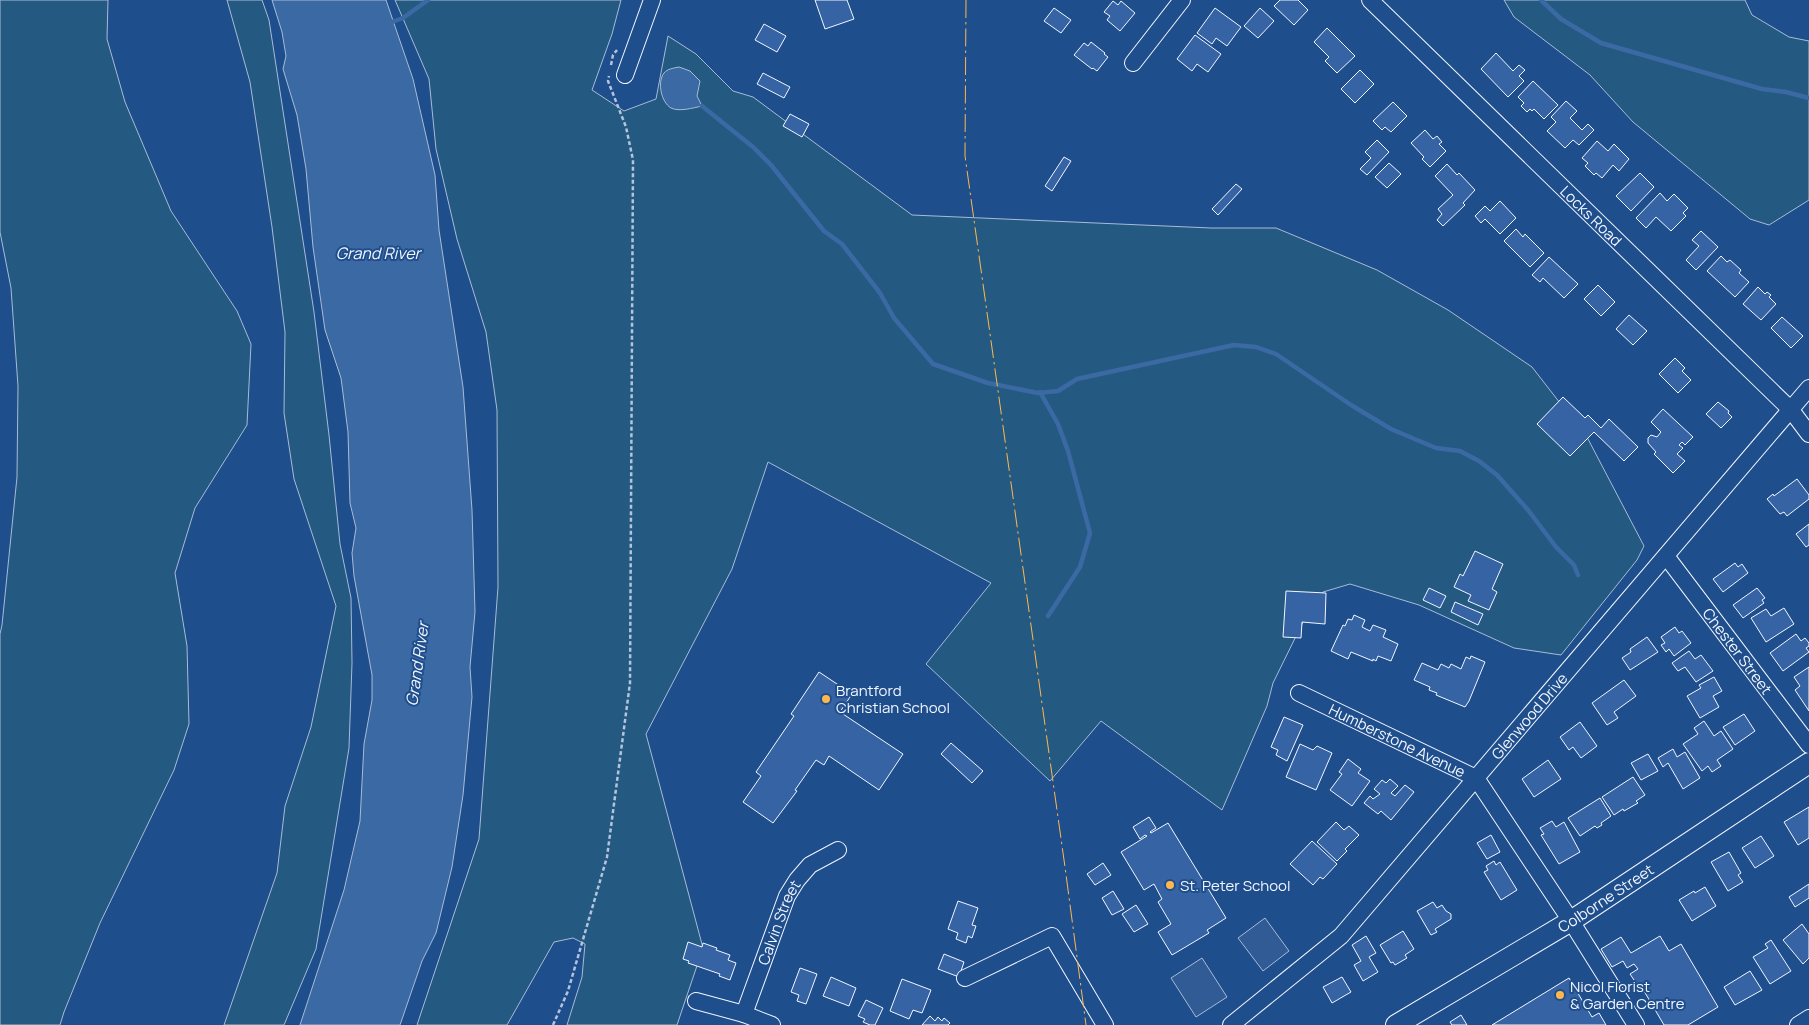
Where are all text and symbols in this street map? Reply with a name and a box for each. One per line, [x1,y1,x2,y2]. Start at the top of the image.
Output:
street label: Locks Road [1556,181,1627,251]
water label: Grand River [336,242,422,264]
street label: Chester Street [1698,603,1777,698]
water label: Grand River [400,618,434,707]
street label: Glenwood Drive [1486,668,1572,764]
place label: Brantford Christian School [836,680,950,718]
marker: Brantford Christian School [820,693,832,705]
street label: Humberstone Avenue [1325,698,1469,782]
street label: Colborne Street [1554,859,1658,937]
place label: St. Peter School [1180,875,1290,896]
street label: Calvin Street [752,876,805,968]
marker: St. Peter School [1164,879,1176,891]
place label: Nicol Florist & Garden Centre [1570,976,1685,1014]
marker: Nicol Florist & Garden Centre [1554,989,1566,1001]

